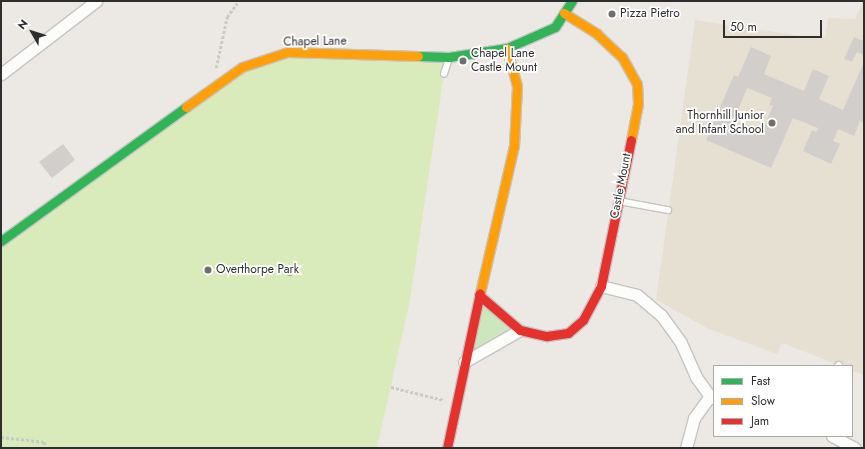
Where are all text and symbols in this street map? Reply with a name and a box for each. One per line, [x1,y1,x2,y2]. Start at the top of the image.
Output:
place label: Pizza Pietro [620,7,680,21]
marker: Pizza Pietro [607,9,617,19]
north arrow [12,12,52,52]
scale bar [725,12,824,38]
text: N [14,16,32,33]
text: 50 m [730,18,757,36]
street label: Chapel Lane [283,34,347,50]
place label: Chapel Lane Castle Mount [471,47,537,75]
marker: Chapel Lane Castle Mount [458,56,468,66]
place label: Thornhill Junior and Infant School [676,109,764,137]
marker: Thornhill Junior and Infant School [767,118,777,128]
street label: Castle Mount [608,152,634,220]
place label: Overthorpe Park [216,263,299,277]
marker: Overthorpe Park [203,265,213,275]
legend [713,365,853,437]
text: Fast [751,372,770,390]
text: Slow [751,392,775,410]
text: Jam [751,412,769,430]

